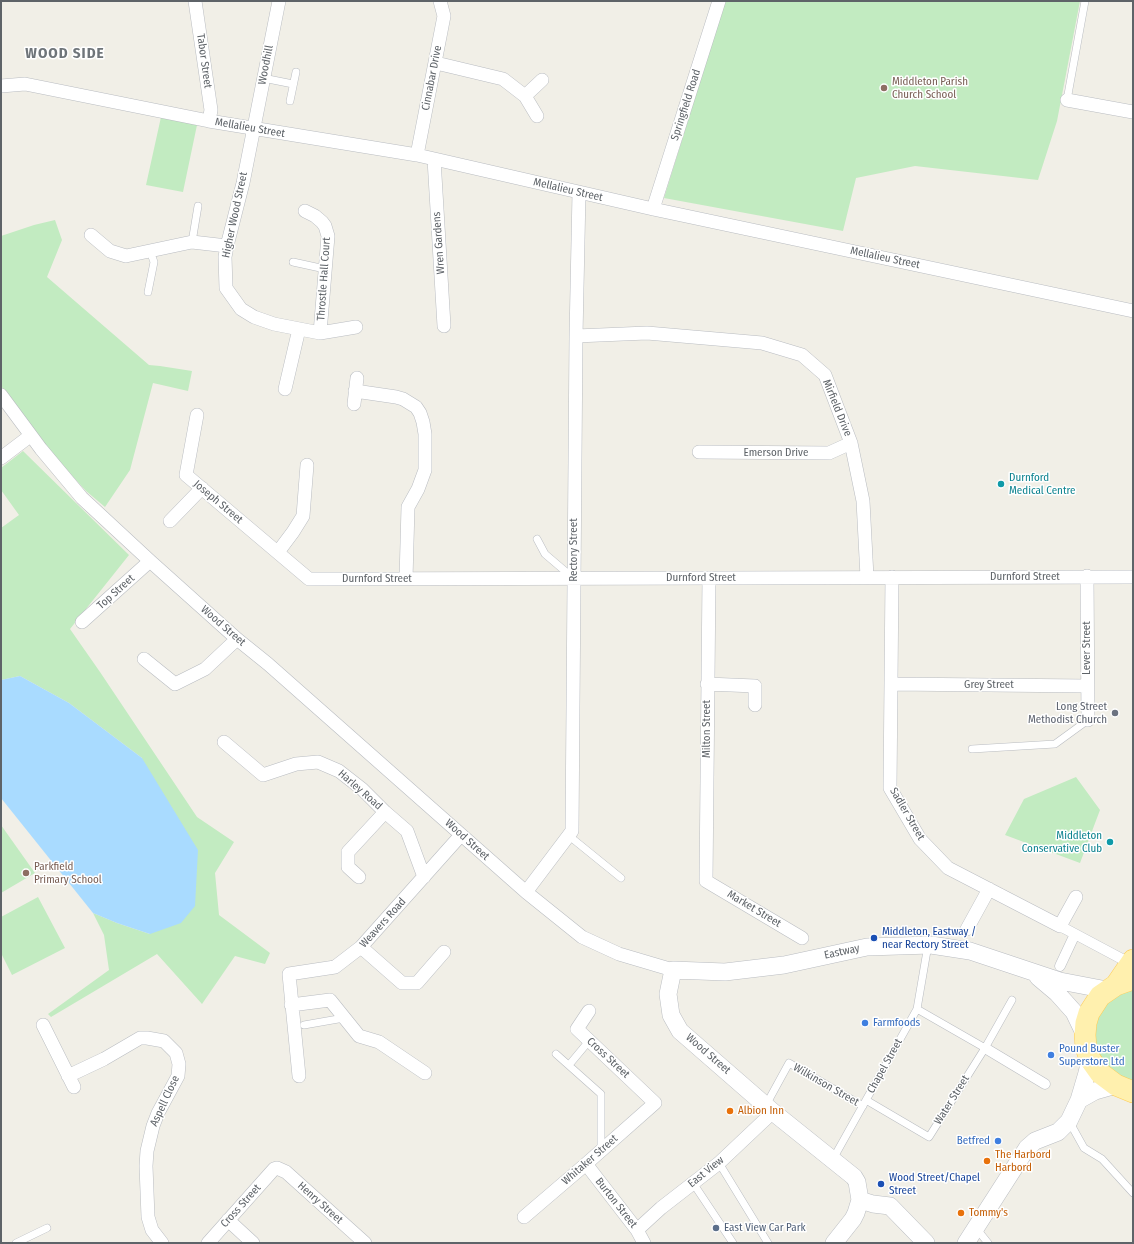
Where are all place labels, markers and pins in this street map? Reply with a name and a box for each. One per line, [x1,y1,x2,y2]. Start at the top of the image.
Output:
place label: Middleton Parish Church School [892,75,968,101]
marker: Middleton Parish Church School [879,83,889,93]
place label: Durnford Medical Centre [1009,471,1075,497]
marker: Durnford Medical Centre [996,479,1006,489]
place label: Long Street Methodist Church [1028,700,1107,726]
marker: Long Street Methodist Church [1110,708,1120,718]
place label: Middleton Conservative Club [1022,829,1102,855]
marker: Middleton Conservative Club [1105,837,1115,847]
place label: Parkfield Primary School [34,860,102,886]
marker: Parkfield Primary School [21,868,31,878]
place label: Middleton, Eastway / near Rectory Street [882,925,976,951]
marker: Middleton, Eastway / near Rectory Street [869,933,879,943]
place label: Farmfoods [873,1016,920,1030]
marker: Farmfoods [860,1018,870,1028]
place label: Pound Buster Superstore Ltd [1059,1042,1125,1068]
marker: Pound Buster Superstore Ltd [1046,1050,1056,1060]
place label: Albion Inn [738,1104,784,1118]
marker: Albion Inn [725,1106,735,1116]
place label: Betfred [957,1134,990,1148]
marker: Betfred [993,1136,1003,1146]
place label: The Harbord Harbord [995,1148,1051,1174]
marker: The Harbord Harbord [982,1156,992,1166]
place label: Wood Street/Chapel Street [889,1171,980,1197]
marker: Wood Street/Chapel Street [876,1179,886,1189]
place label: Tommy's [969,1206,1008,1220]
marker: Tommy's [956,1208,966,1218]
place label: East View Car Park [724,1221,806,1235]
marker: East View Car Park [711,1223,721,1233]

